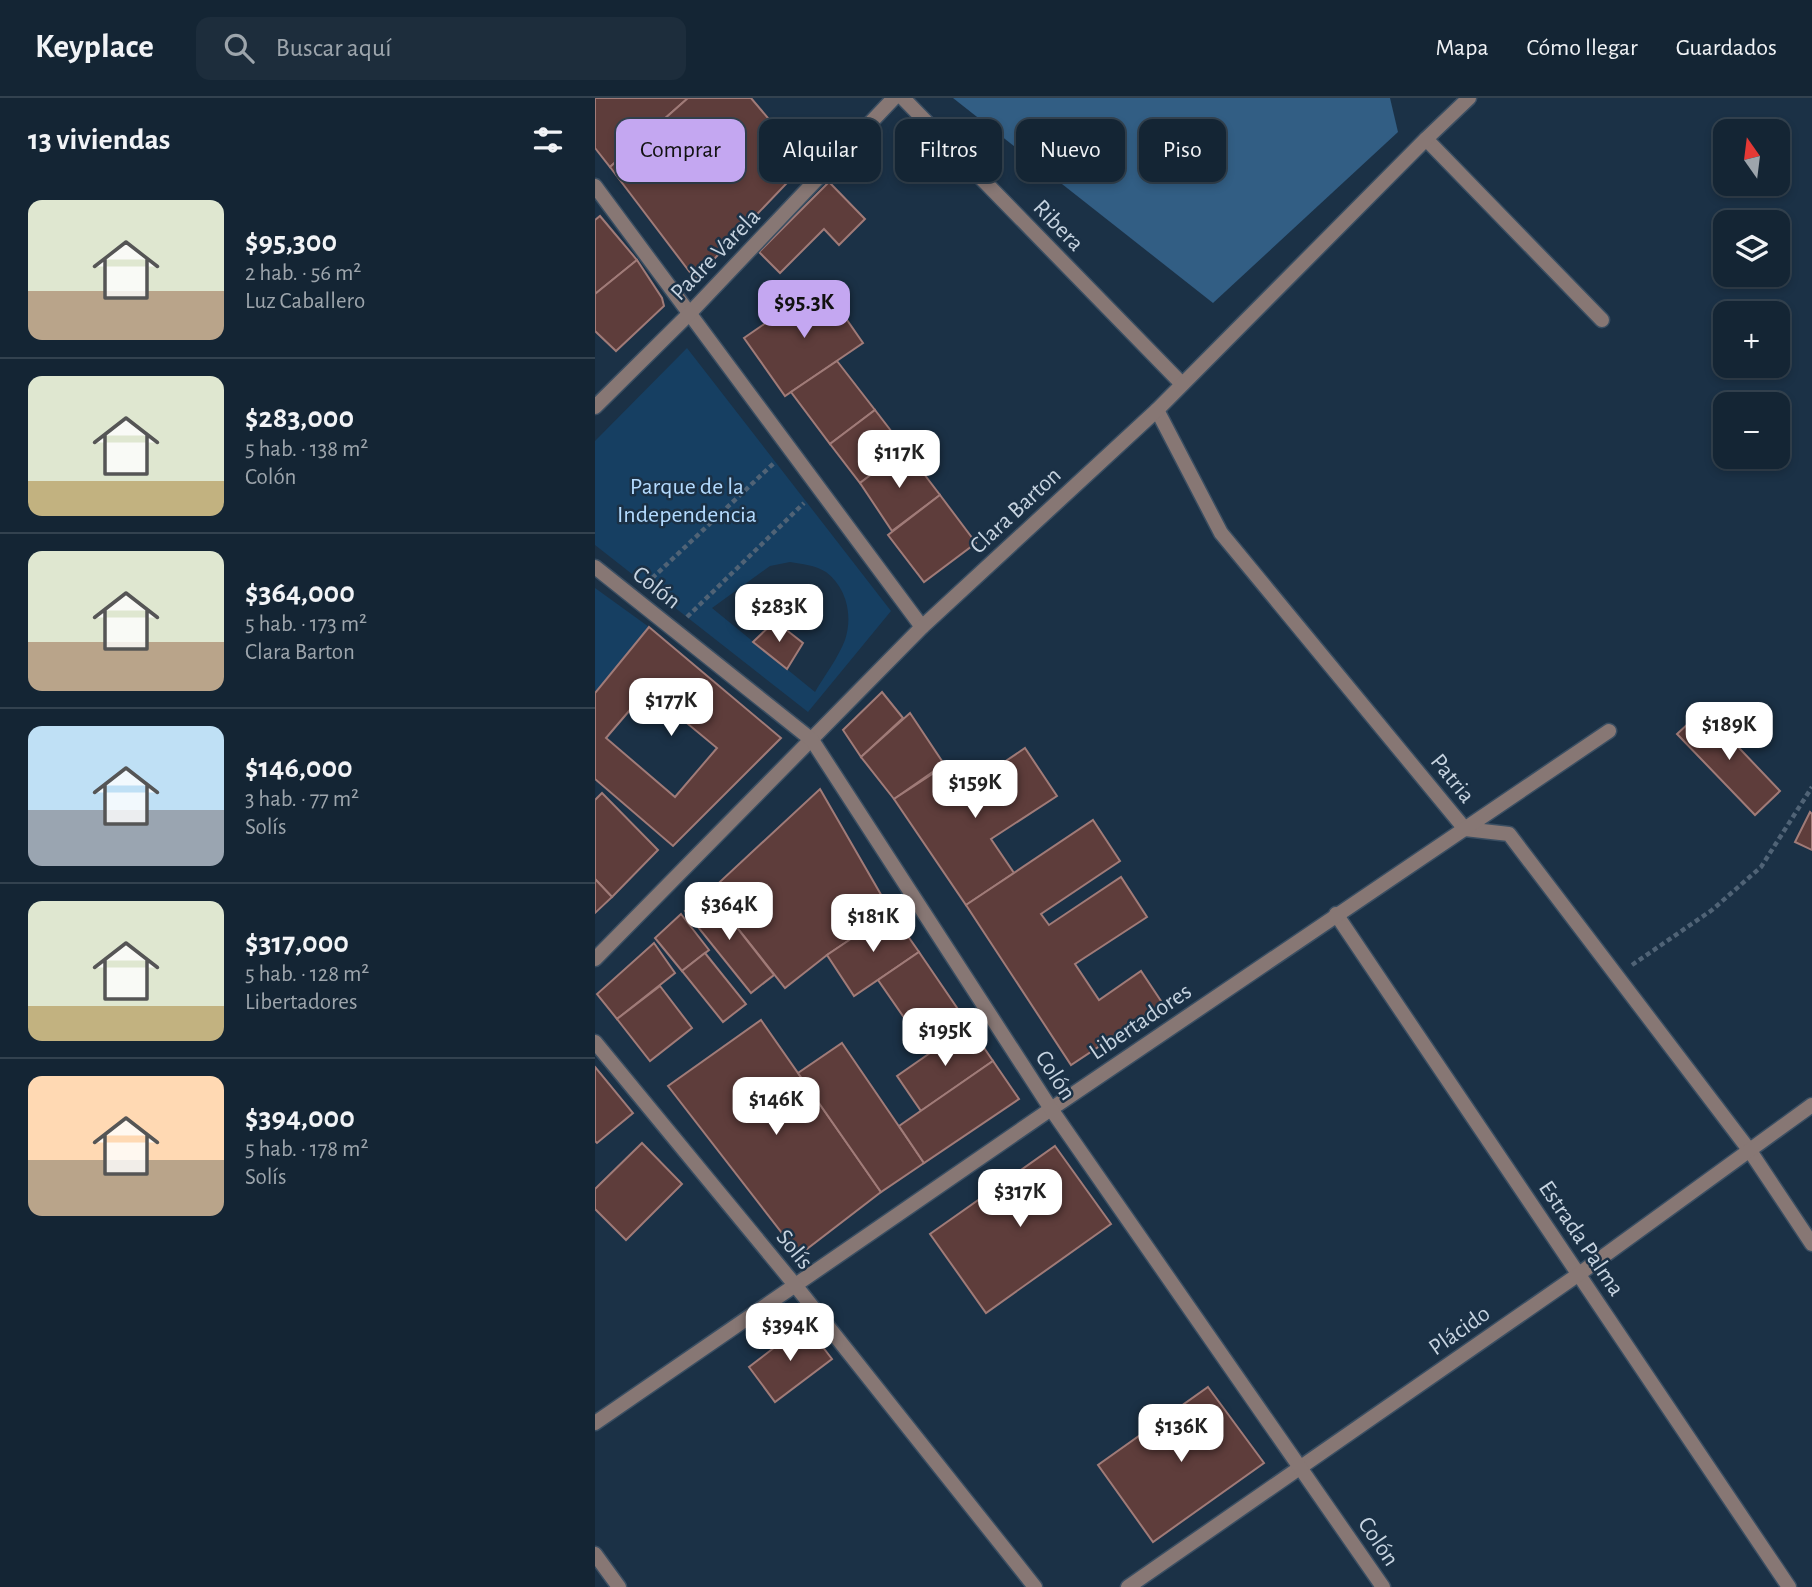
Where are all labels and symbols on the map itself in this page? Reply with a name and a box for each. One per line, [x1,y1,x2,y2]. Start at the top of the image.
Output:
north arrow [1713,119,1790,196]
street label: Ribera [1028,195,1088,256]
street label: Padre Varela [666,204,765,305]
pin: $95.3K [747,280,861,340]
pin: $117K [850,430,948,490]
street label: Clara Barton [966,463,1066,559]
park label: Parque de la Independencia [617,475,757,527]
street label: Colón [628,562,685,614]
pin: $283K [730,584,828,644]
pin: $177K [622,678,720,738]
pin: $189K [1680,702,1778,762]
street label: Patria [1426,750,1479,808]
pin: $159K [926,760,1024,820]
pin: $364K [680,882,778,942]
pin: $181K [824,894,922,954]
street label: Libertadores [1085,979,1196,1065]
pin: $195K [896,1009,994,1068]
street label: Colón [1030,1047,1080,1105]
pin: $146K [727,1077,825,1137]
pin: $317K [971,1170,1069,1229]
street label: Estrada Palma [1534,1177,1628,1301]
street label: Solís [771,1225,817,1274]
street label: Plácido [1425,1301,1495,1360]
pin: $394K [741,1304,839,1363]
pin: $136K [1132,1404,1230,1464]
street label: Colón [1353,1513,1403,1571]

